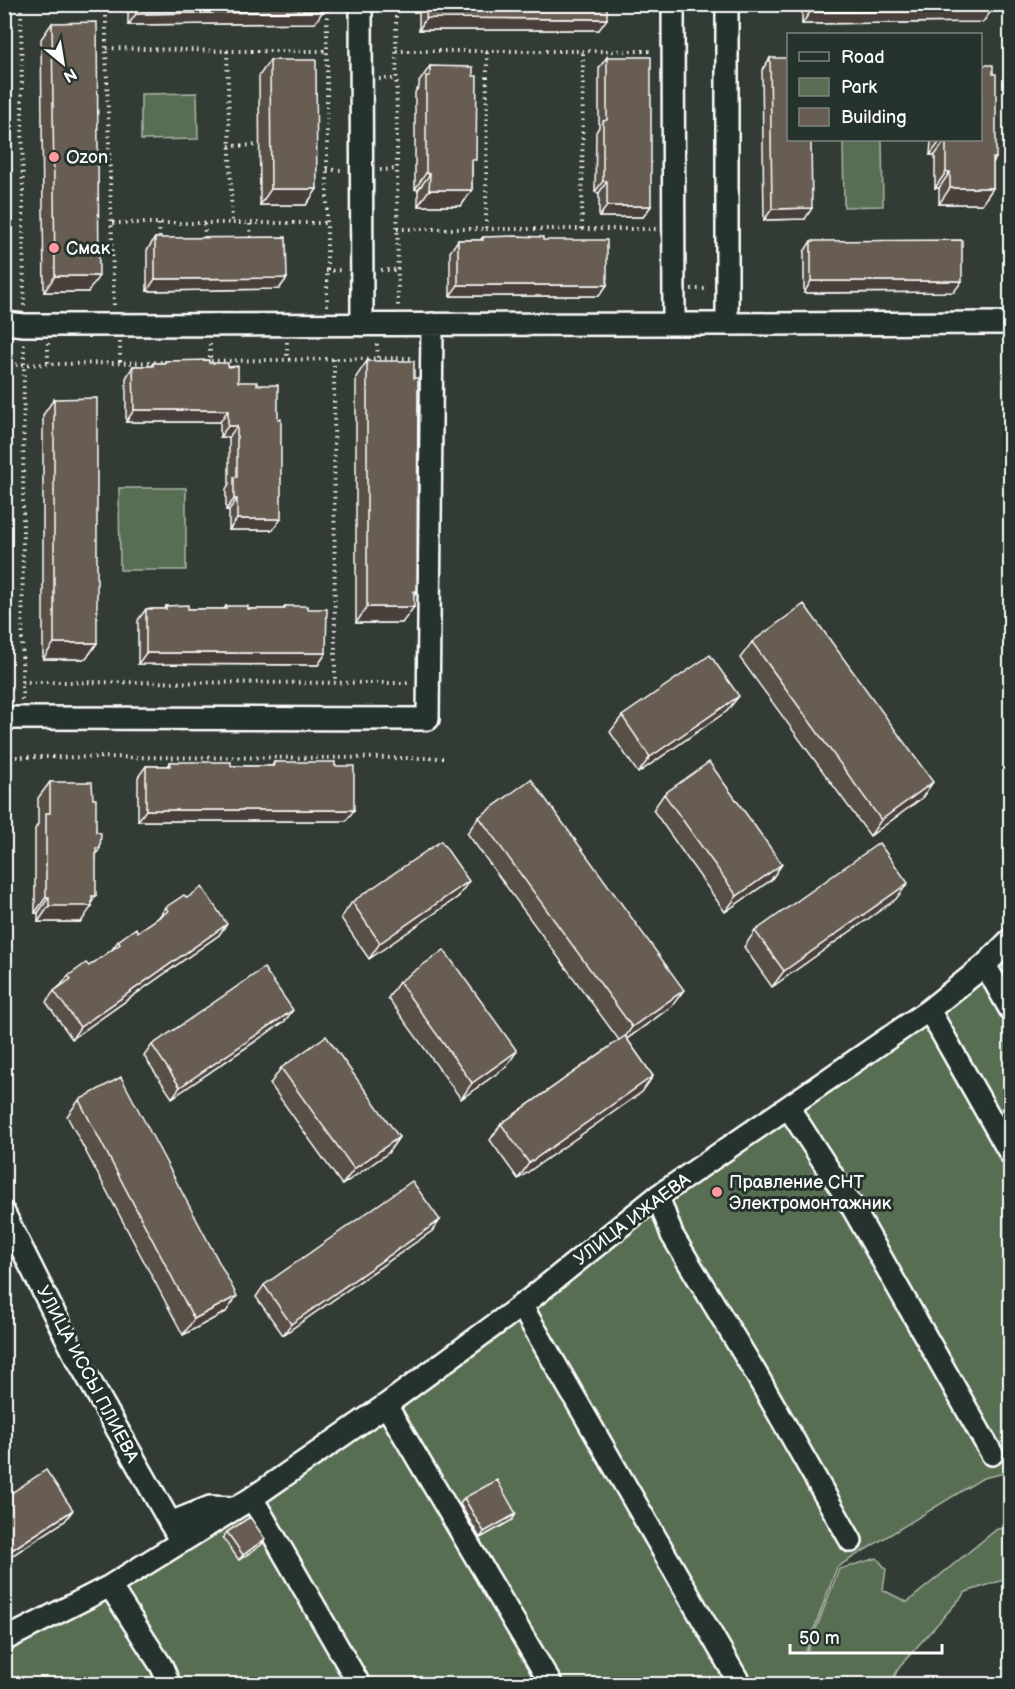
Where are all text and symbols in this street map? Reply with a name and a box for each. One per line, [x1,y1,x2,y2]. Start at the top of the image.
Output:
north arrow [33,33,93,93]
legend [787,33,982,141]
text: Road [841,47,885,68]
text: N [60,63,80,86]
text: Park [841,77,877,98]
text: Building [841,107,907,128]
place label: Ozon [66,147,108,168]
marker: Ozon [47,150,61,164]
place label: Смак [66,238,111,259]
marker: Смак [47,241,61,255]
street label: УЛИЦА ИЖАЕВА [570,1169,695,1270]
place label: Правление СНТ Электромонтажник [729,1172,892,1214]
marker: Правление СНТ Электромонтажник [710,1185,724,1199]
street label: УЛИЦА ИССЫ ПЛИЕВА [32,1282,143,1466]
scale bar [790,1617,942,1655]
text: 50 m [799,1628,840,1649]

